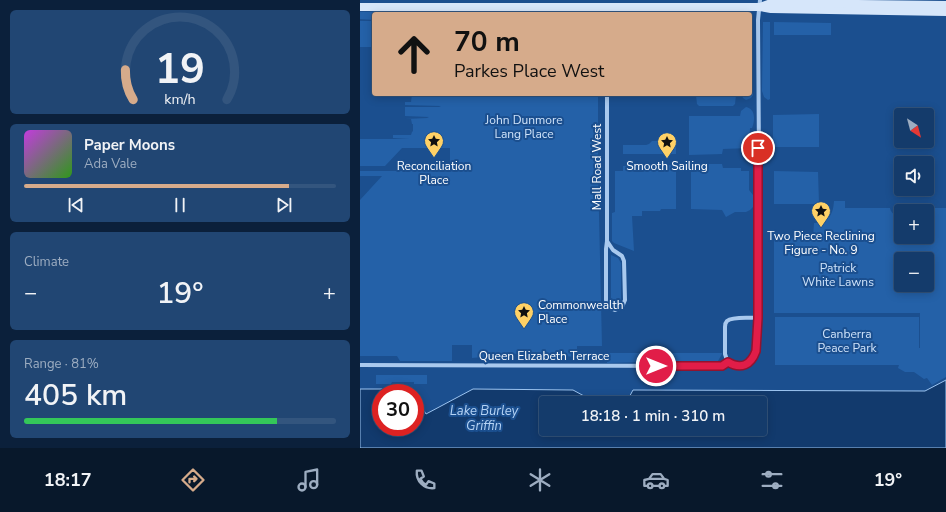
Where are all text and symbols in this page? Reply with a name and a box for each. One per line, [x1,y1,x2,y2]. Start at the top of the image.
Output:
text: 70 m [454,23,520,61]
icon: ahead [388,28,440,80]
text: 19 [155,41,205,98]
text: Parkes Place West [454,59,604,83]
text: km/h [164,90,196,109]
north arrow [894,108,934,148]
map controls [894,108,934,292]
park label: John Dunmore Lang Place [484,112,563,142]
street label: Mall Road West [589,123,605,210]
place icon: Reconciliation Place [423,130,445,158]
place icon: Smooth Sailing [656,131,678,159]
pin [741,131,775,165]
text: Paper Moons [84,135,175,155]
icon: arrive [747,137,769,159]
text: Ada Vale [84,155,137,173]
button: sound [894,156,934,196]
place label: Reconciliation Place [397,158,471,188]
place label: Smooth Sailing [626,158,708,174]
icon: previous [65,194,87,216]
icon: pause [169,194,191,216]
icon: next [273,194,295,216]
place icon: Two Piece Reclining Figure - No. 9 [810,200,832,228]
button: + [894,204,934,244]
place label: Two Piece Reclining Figure - No. 9 [767,228,875,258]
button: − [894,252,934,292]
text: Climate [24,253,69,271]
park label: Patrick White Lawns [802,260,874,290]
text: 19° [156,273,204,314]
text: − [24,278,37,308]
text: + [323,278,336,308]
place label: Commonwealth Place [538,297,624,327]
place icon: Commonwealth Place [513,301,535,329]
park label: Canberra Peace Park [818,326,877,356]
position arrow [635,345,677,387]
street label: Queen Elizabeth Terrace [479,348,609,364]
text: Range · 81% [24,355,99,373]
text: 405 km [24,375,127,416]
speed limit sign: 30 [372,384,424,436]
water label: Lake Burley Griffin [450,402,520,435]
text: 18:18 · 1 min · 310 m [581,406,725,426]
icon: directions [179,466,207,494]
icon: music [295,466,323,494]
icon: phone [411,466,439,494]
icon: climate [526,466,554,494]
icon: car [642,466,670,494]
icon: filters [758,466,786,494]
text: 18:17 [44,468,92,492]
text: 19° [874,468,902,492]

